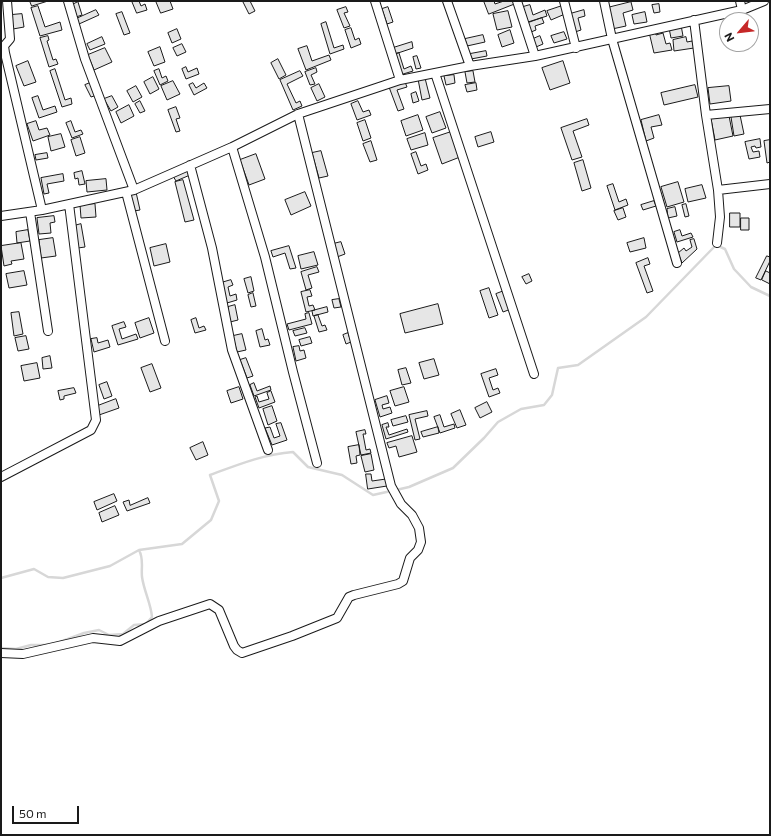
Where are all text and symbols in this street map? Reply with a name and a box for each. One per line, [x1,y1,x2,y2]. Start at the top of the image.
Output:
north arrow [719,12,759,52]
text: N [721,31,737,44]
scale bar [14,798,81,824]
text: 50 m [19,806,47,820]

